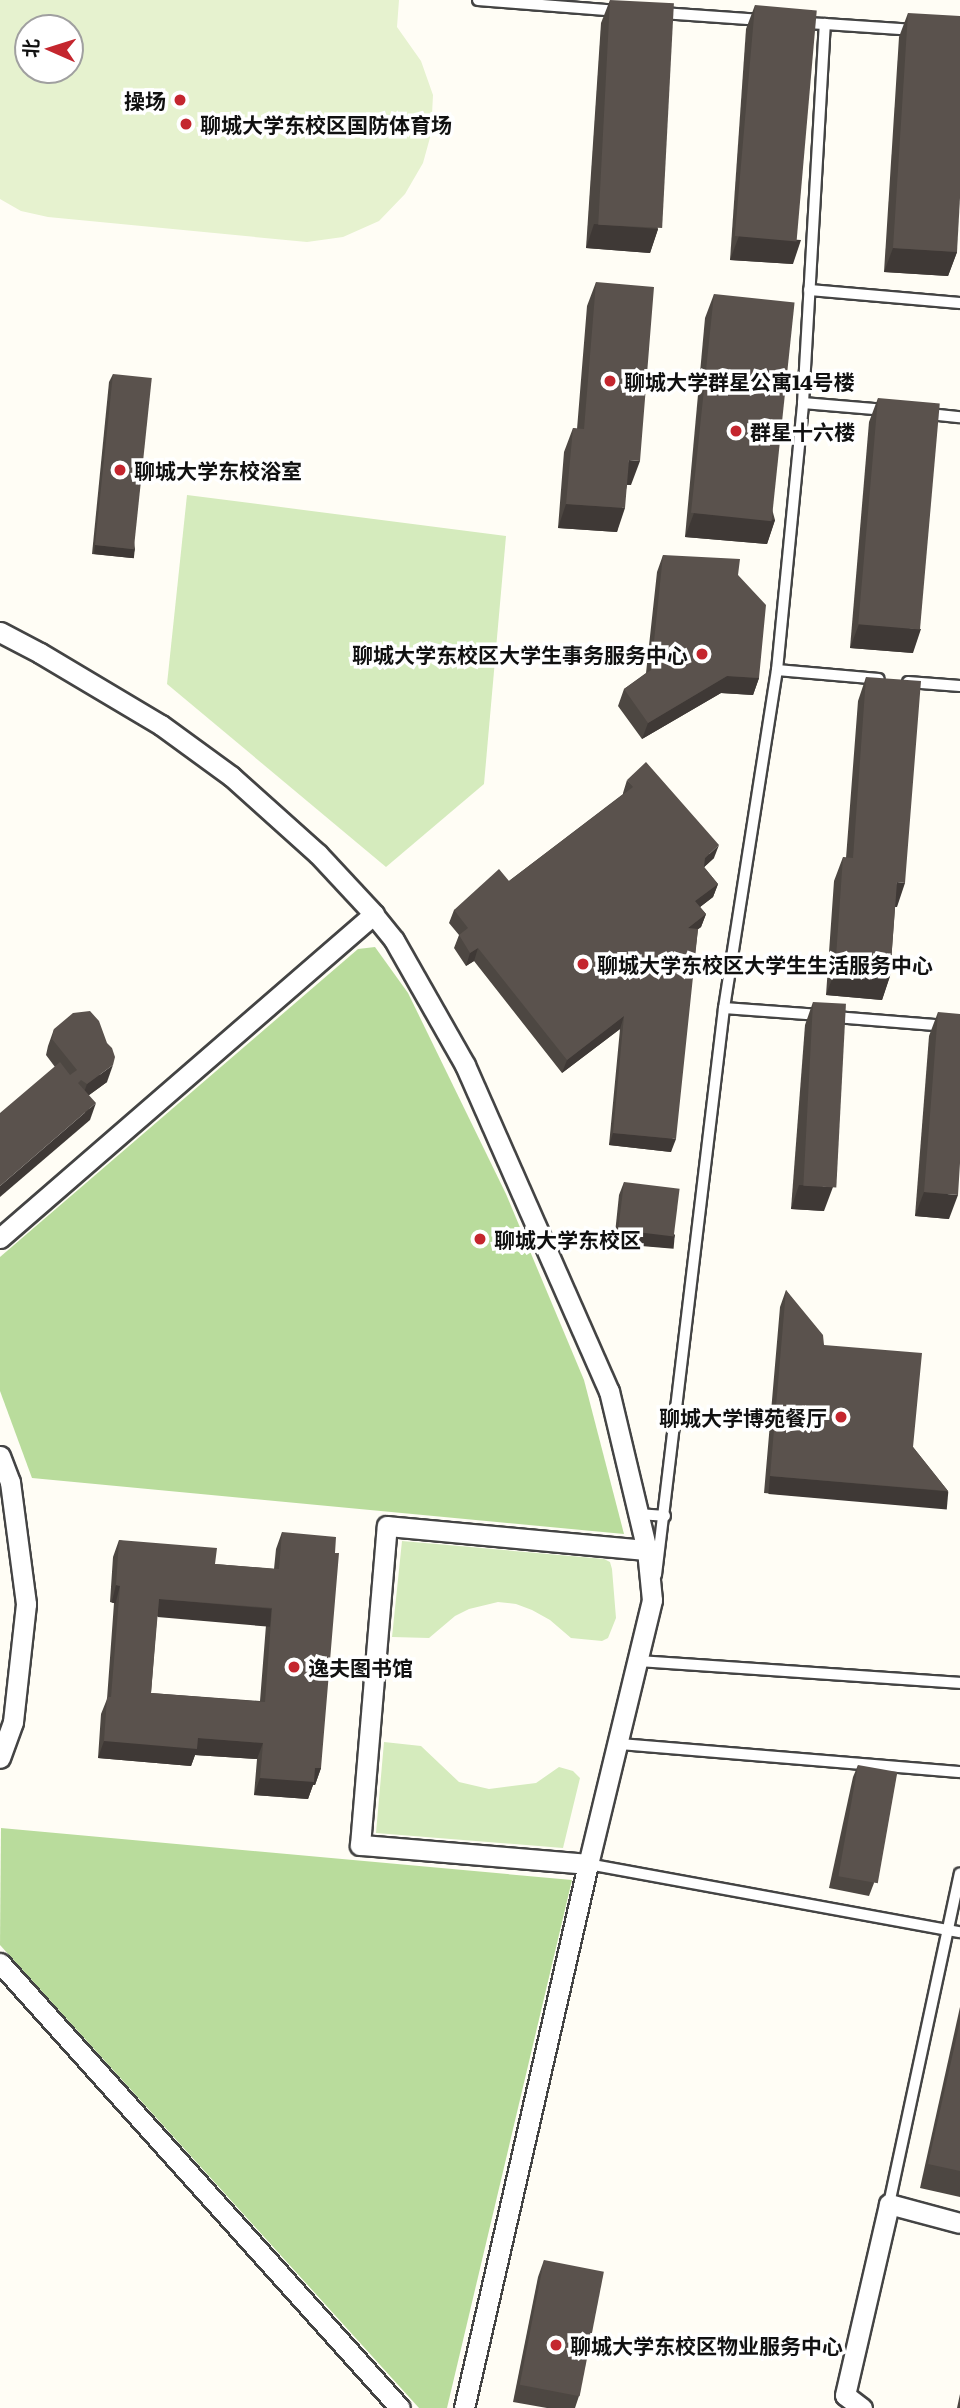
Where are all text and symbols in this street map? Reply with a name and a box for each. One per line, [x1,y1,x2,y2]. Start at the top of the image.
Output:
north arrow [14,14,84,84]
text: 北 [16,38,45,58]
place label: 操场 [124,87,166,113]
marker: 操场 [172,92,188,108]
place label: 聊城大学东校区国防体育场 [200,111,452,137]
marker: 聊城大学东校区国防体育场 [178,116,194,132]
place label: 聊城大学群星公寓14号楼 [624,368,855,394]
marker: 聊城大学群星公寓14号楼 [602,373,618,389]
place label: 群星十六楼 [750,418,855,444]
marker: 群星十六楼 [728,423,744,439]
place label: 聊城大学东校浴室 [134,457,302,483]
marker: 聊城大学东校浴室 [112,462,128,478]
place label: 聊城大学东校区大学生事务服务中心 [352,641,688,667]
marker: 聊城大学东校区大学生事务服务中心 [694,646,710,662]
place label: 聊城大学东校区大学生生活服务中心 [597,951,933,977]
marker: 聊城大学东校区大学生生活服务中心 [575,956,591,972]
place label: 聊城大学东校区 [494,1226,641,1252]
marker: 聊城大学东校区 [472,1231,488,1247]
place label: 聊城大学博苑餐厅 [659,1404,827,1430]
marker: 聊城大学博苑餐厅 [833,1409,849,1425]
place label: 逸夫图书馆 [308,1654,413,1680]
marker: 逸夫图书馆 [286,1659,302,1675]
place label: 聊城大学东校区物业服务中心 [570,2332,843,2358]
marker: 聊城大学东校区物业服务中心 [548,2337,564,2353]

